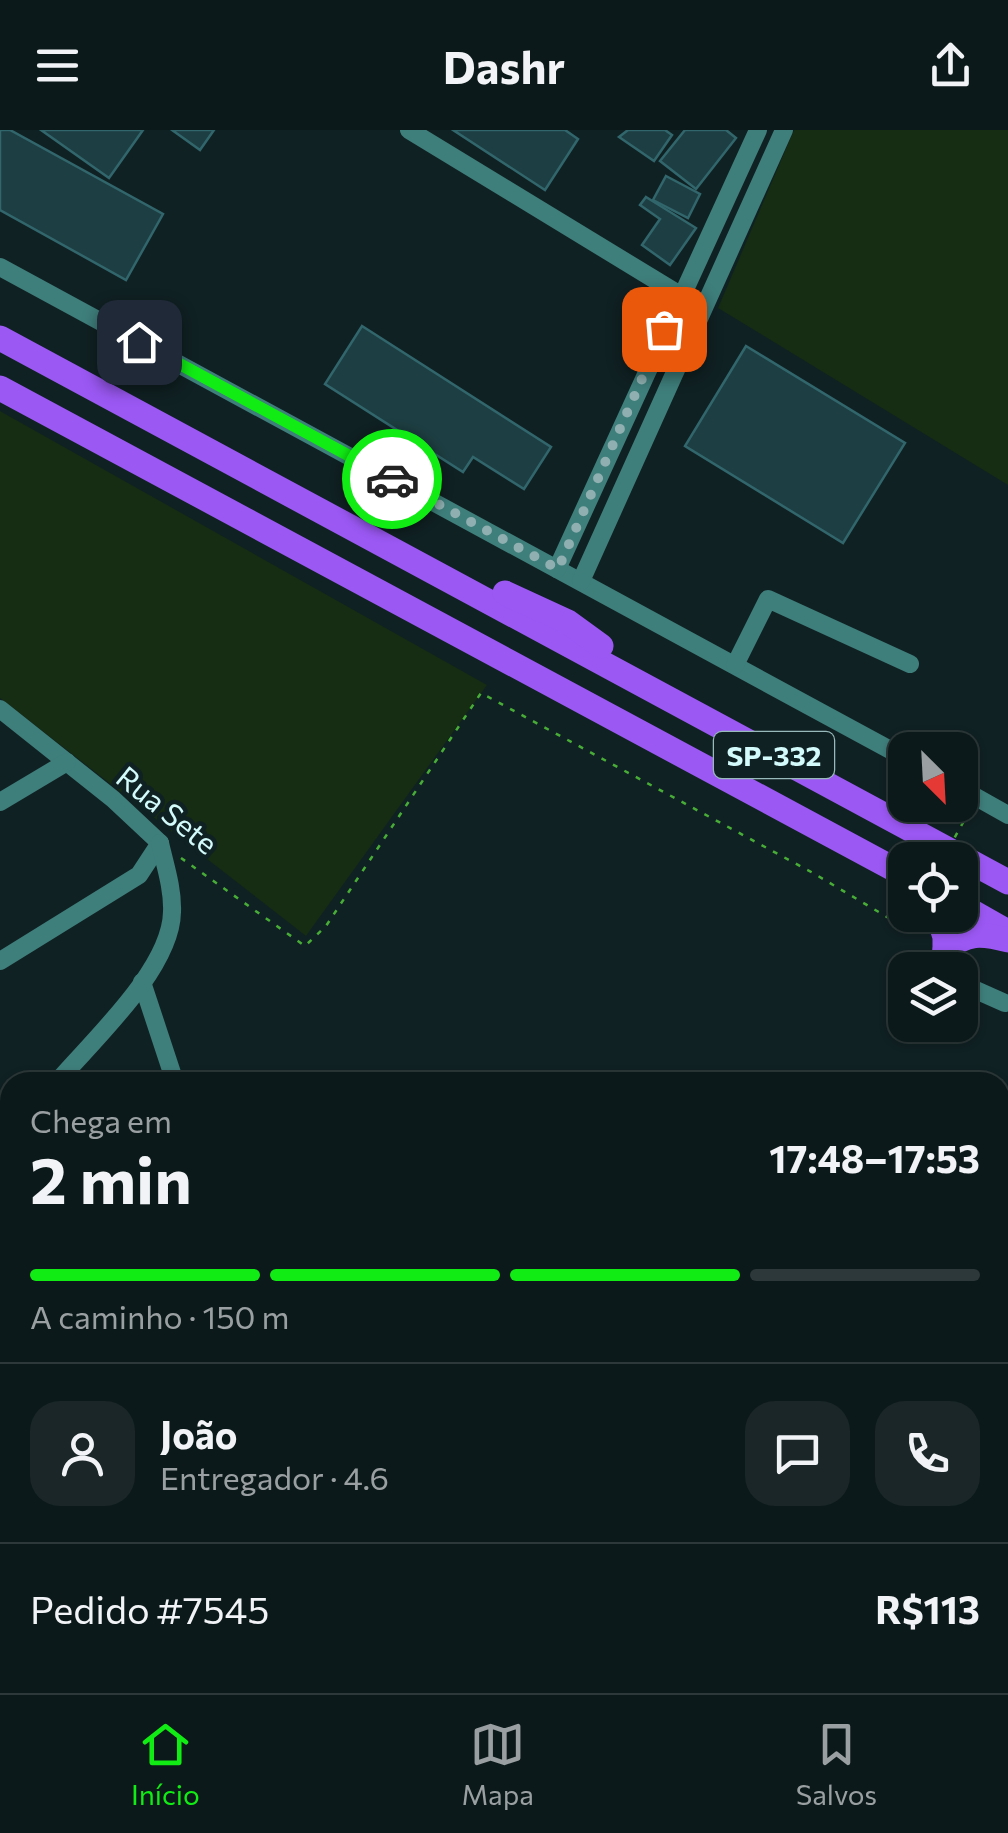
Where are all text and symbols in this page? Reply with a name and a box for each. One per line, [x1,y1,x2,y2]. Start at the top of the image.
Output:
icon: menu [30,38,85,93]
text: Dashr [443,38,565,93]
icon: share [923,38,978,93]
pin [622,287,707,372]
pin [97,300,182,385]
icon: bag [637,302,692,357]
icon: home [112,315,167,370]
courier [342,429,442,529]
icon: car [365,452,420,507]
road number: SP-332 [714,732,834,778]
north arrow [888,732,978,822]
map controls [888,732,978,1042]
street label: Rua Sete [110,757,226,861]
button: locate [888,842,978,932]
button: layers [888,952,978,1042]
text: Chega em [30,1100,172,1140]
text: 17:48–17:53 [769,1134,980,1181]
text: 2 min [30,1138,192,1217]
text: A caminho · 150 m [30,1296,290,1336]
button: person [30,1401,135,1506]
button: chat [745,1401,850,1506]
button: phone [875,1401,980,1506]
text: João [160,1410,237,1457]
text: Entregador · 4.6 [160,1457,389,1497]
text: Pedido #7545 [30,1585,269,1632]
text: R$113 [875,1585,980,1632]
tab: Início [131,1717,200,1811]
tab: Mapa [462,1717,534,1811]
tab: Salvos [796,1717,877,1811]

